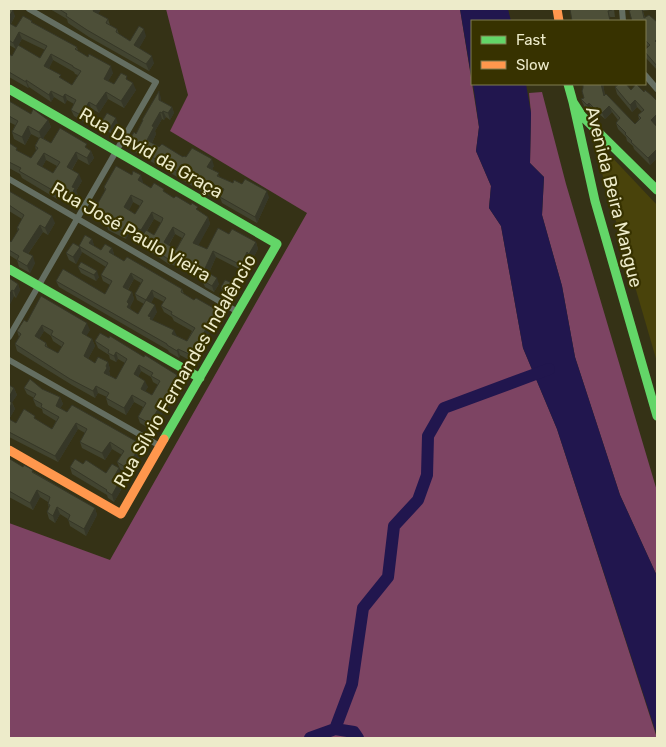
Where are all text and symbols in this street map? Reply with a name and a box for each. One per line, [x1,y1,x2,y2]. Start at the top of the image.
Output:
legend [471,20,646,85]
text: Fast [516,31,546,49]
text: Slow [516,56,549,74]
street label: Rua David da Graça [75,103,227,203]
street label: Avenida Beira Mangue [581,104,647,290]
street label: Rua José Paulo Vieira [47,177,215,287]
street label: Rua Sílvio Fernandes Indalêncio [109,250,261,492]

